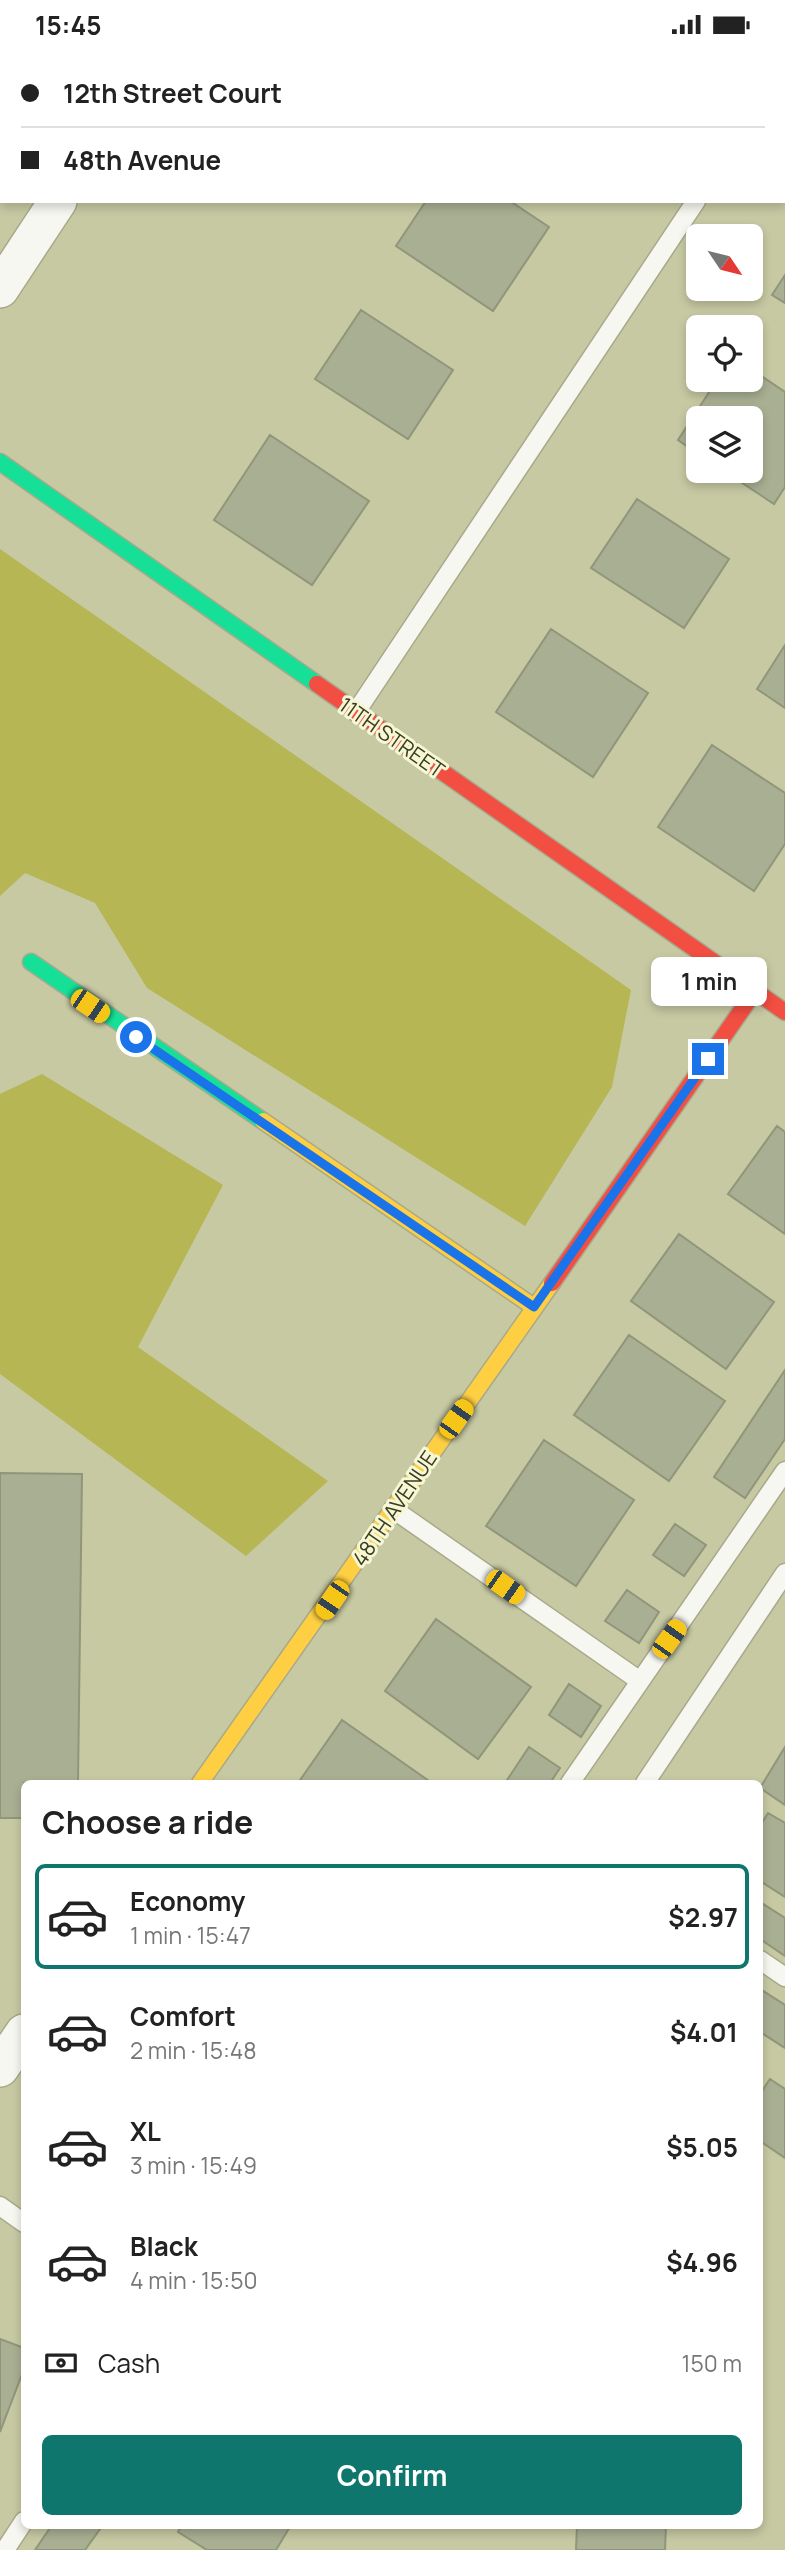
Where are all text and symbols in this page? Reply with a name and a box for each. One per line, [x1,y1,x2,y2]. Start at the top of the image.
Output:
text: 15:45 [35,7,102,43]
text: 12th Street Court [63,75,282,111]
text: 48th Avenue [63,142,221,178]
north arrow [686,224,763,301]
map controls [686,224,763,483]
button: locate [686,315,763,392]
button: layers [686,406,763,483]
street label: 11TH STREET [334,690,451,784]
callout: 1 min [650,957,766,1007]
text: 1 min [681,965,737,997]
car [67,986,114,1026]
route start [120,1021,152,1053]
route end [692,1043,724,1075]
car [436,1396,477,1442]
street label: 48TH AVENUE [345,1445,443,1571]
car [482,1566,529,1608]
car [312,1577,353,1623]
car [649,1616,690,1662]
text: Choose a ride [42,1800,253,1844]
text: Economy [130,1883,245,1919]
icon: car [46,1885,109,1948]
text: $2.97 [668,1899,738,1935]
text: 1 min · 15:47 [130,1919,251,1951]
text: Comfort [130,1998,236,2034]
icon: car [46,2000,109,2063]
text: $4.01 [670,2014,738,2050]
text: 2 min · 15:48 [130,2034,257,2066]
text: XL [130,2113,161,2149]
icon: car [46,2115,109,2178]
text: $5.05 [666,2129,738,2165]
text: 3 min · 15:49 [130,2149,257,2181]
text: Black [130,2228,198,2264]
icon: car [46,2230,109,2293]
text: $4.96 [666,2244,738,2280]
text: 4 min · 15:50 [130,2264,258,2296]
icon: cash [42,2344,80,2382]
text: Cash [98,2345,160,2381]
text: 150 m [682,2347,742,2379]
button: Confirm [42,2435,742,2515]

